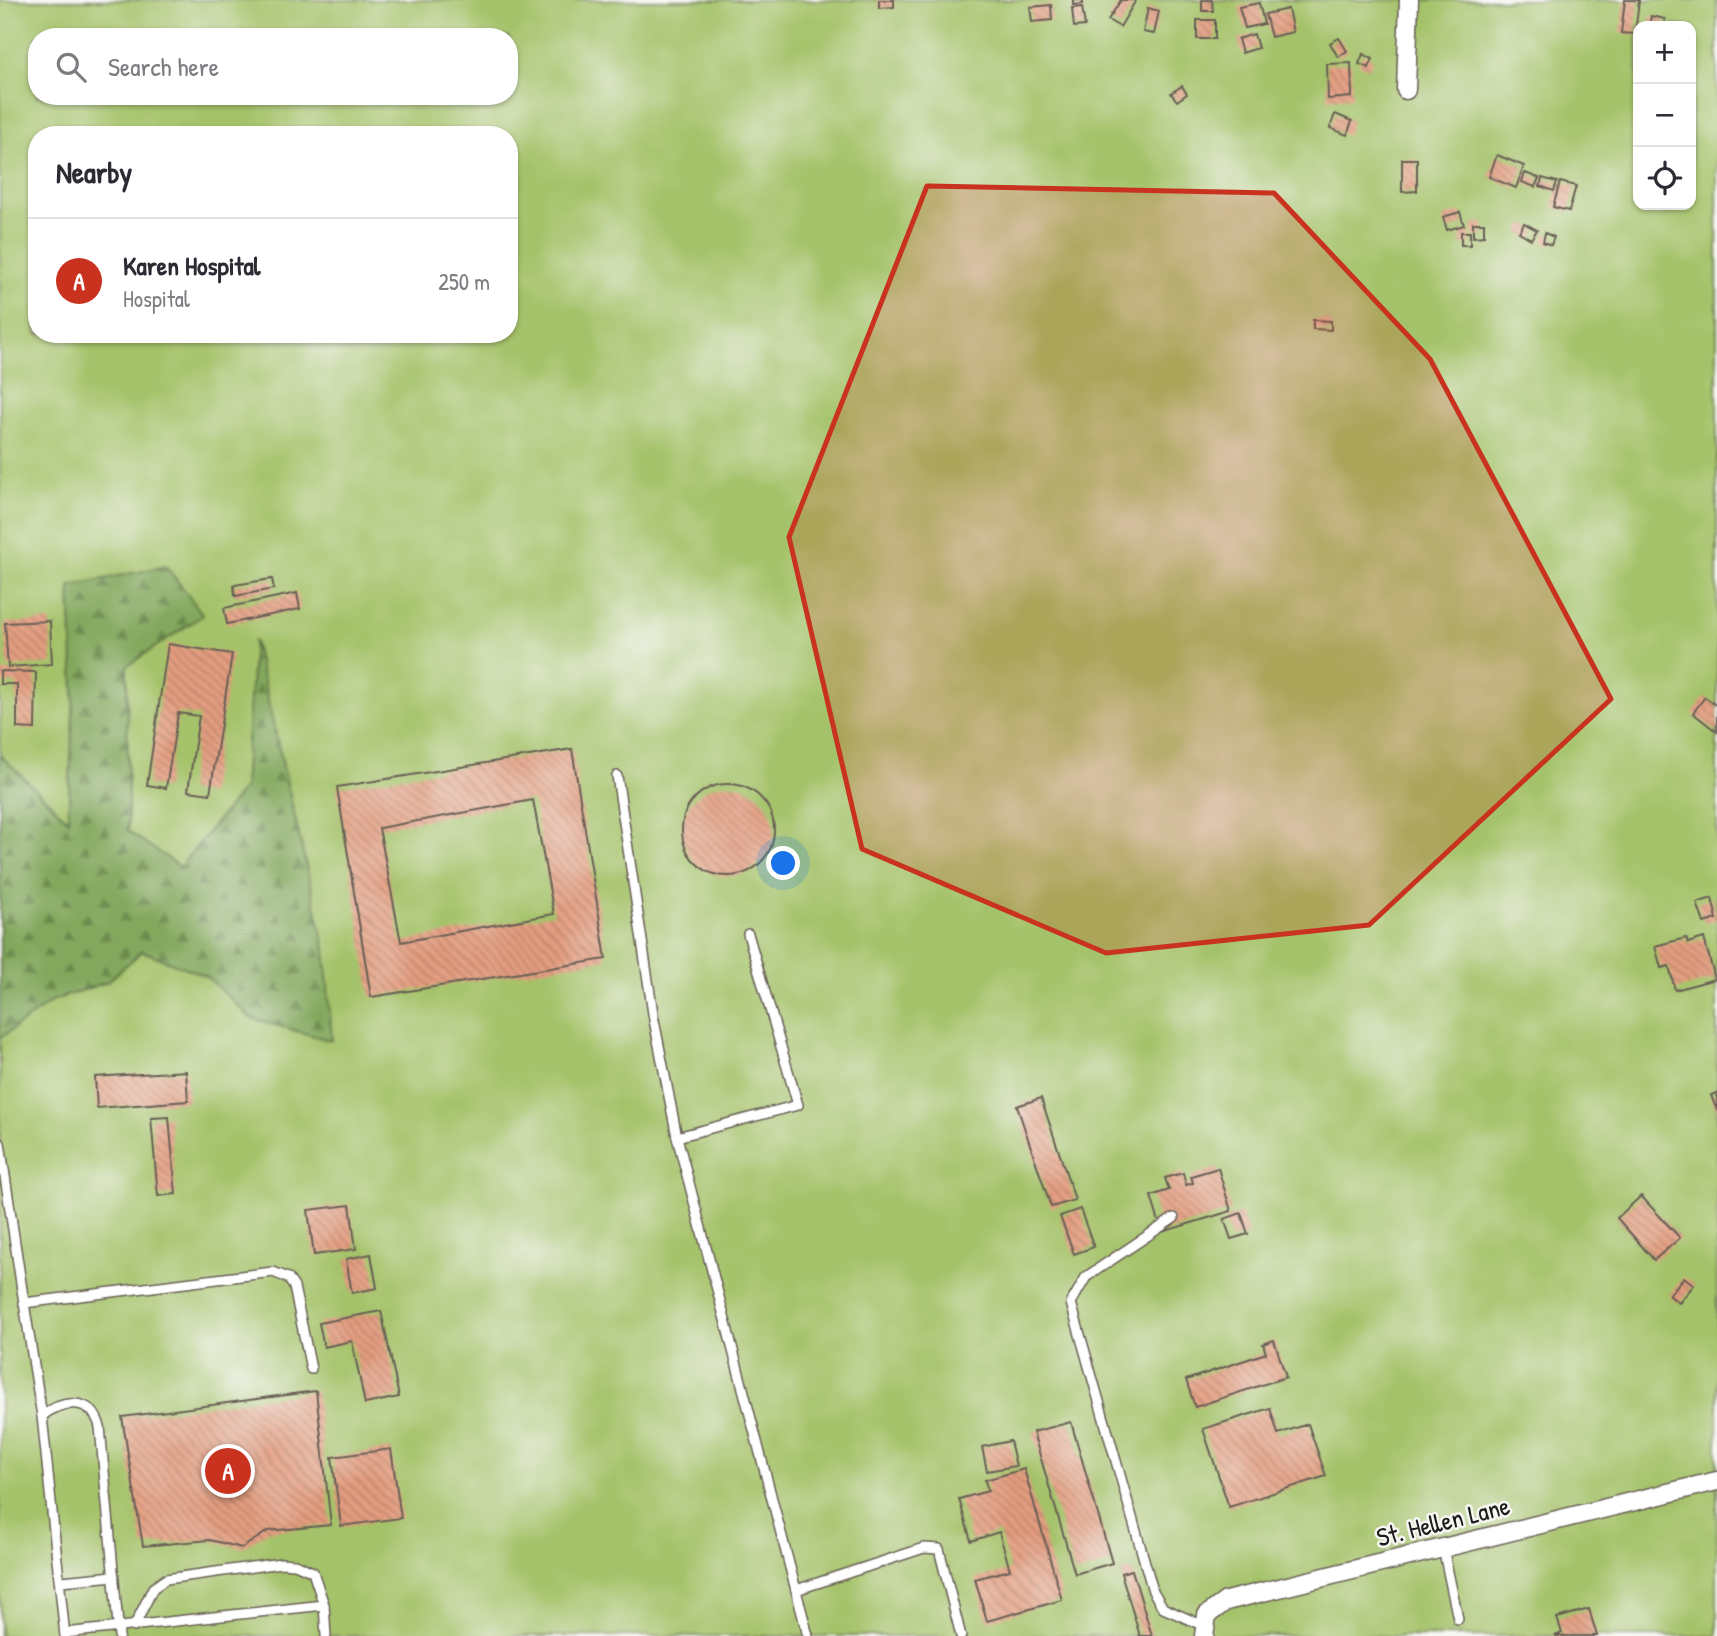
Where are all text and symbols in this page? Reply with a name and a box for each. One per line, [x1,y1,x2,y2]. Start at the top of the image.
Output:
map controls [1633,21,1696,210]
button: + [1633,21,1696,84]
search box [28,28,518,105]
icon: search [52,48,90,86]
text: Search here [108,49,219,84]
button: − [1633,84,1696,147]
button: locate [1633,147,1696,210]
text: Nearby [56,152,132,192]
text: Karen Hospital [123,248,261,283]
text: A [73,266,85,297]
text: 250 m [438,266,490,297]
text: Hospital [123,283,190,314]
your location [766,846,800,880]
pin: A [205,1445,251,1497]
street label: St. Hellen Lane [1373,1488,1513,1554]

